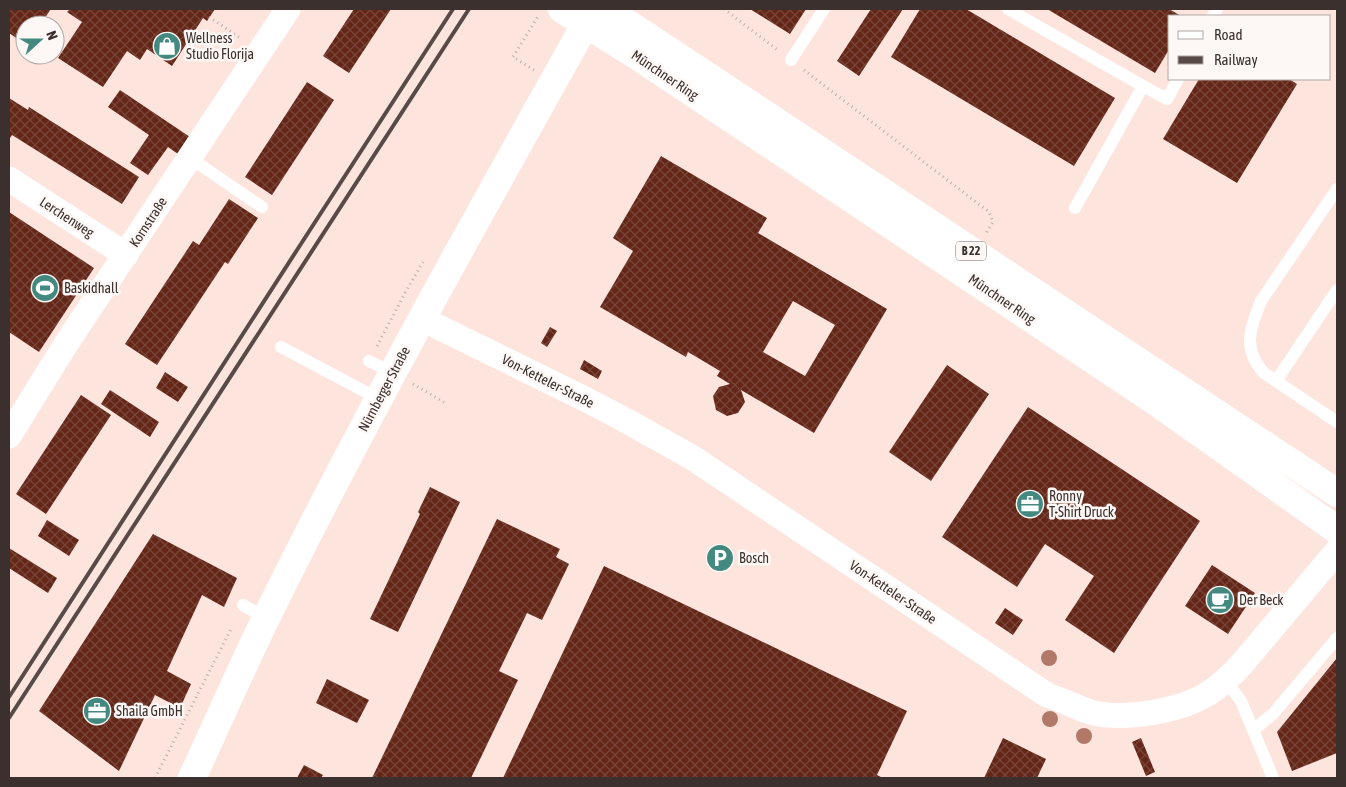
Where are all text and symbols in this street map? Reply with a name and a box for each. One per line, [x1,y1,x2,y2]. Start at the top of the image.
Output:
north arrow [15,15,65,65]
legend [1168,15,1331,80]
text: Road [1214,26,1243,43]
text: N [43,29,61,42]
place label: Wellness Studio Florija [186,30,254,62]
shop icon: Wellness Studio Florija [152,31,182,61]
street label: Münchner Ring [629,47,701,103]
text: Railway [1214,51,1258,68]
street label: Lerchenweg [37,194,97,240]
street label: Kornstraße [126,194,170,250]
road number: B 22 [956,242,986,260]
street label: Münchner Ring [966,271,1038,327]
sports icon: Baskidhall [30,273,60,303]
place label: Baskidhall [64,280,119,296]
street label: Nürnberger Straße [355,344,413,434]
street label: Von-Ketteler-Straße [499,351,597,411]
place label: Ronny T-Shirt Druck [1049,488,1114,520]
office icon: Ronny T-Shirt Druck [1015,489,1045,519]
parking icon: Bosch [705,543,735,573]
place label: Bosch [739,550,769,566]
street label: Von-Ketteler-Straße [847,557,939,627]
cafe icon: Der Beck [1205,585,1235,615]
place label: Der Beck [1239,592,1284,608]
office icon: Shaila GmbH [82,696,112,726]
place label: Shaila GmbH [116,703,183,719]

